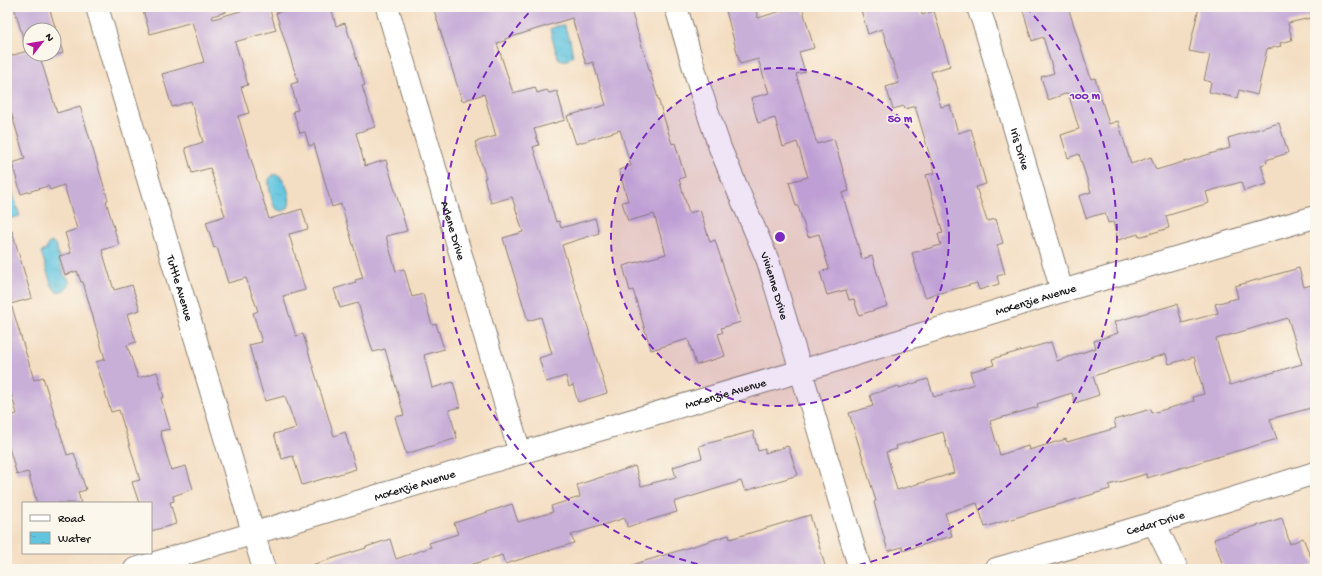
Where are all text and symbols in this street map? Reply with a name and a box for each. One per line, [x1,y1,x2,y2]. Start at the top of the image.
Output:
north arrow [22,22,62,62]
text: N [42,32,56,44]
text: 100 m [1069,90,1100,104]
text: 50 m [888,113,913,127]
street label: Iris Drive [1006,127,1032,173]
street label: Arlene Drive [436,200,467,263]
centre of rings [773,230,787,244]
street label: Vivienne Drive [756,249,790,322]
street label: Tuttle Avenue [162,253,195,324]
street label: McKenzie Avenue [994,282,1079,320]
street label: McKenzie Avenue [684,376,769,413]
street label: McKenzie Avenue [373,468,458,505]
legend [22,502,152,554]
street label: Cedar Drive [1125,509,1187,540]
text: Road [58,513,85,527]
text: Water [58,533,92,547]

